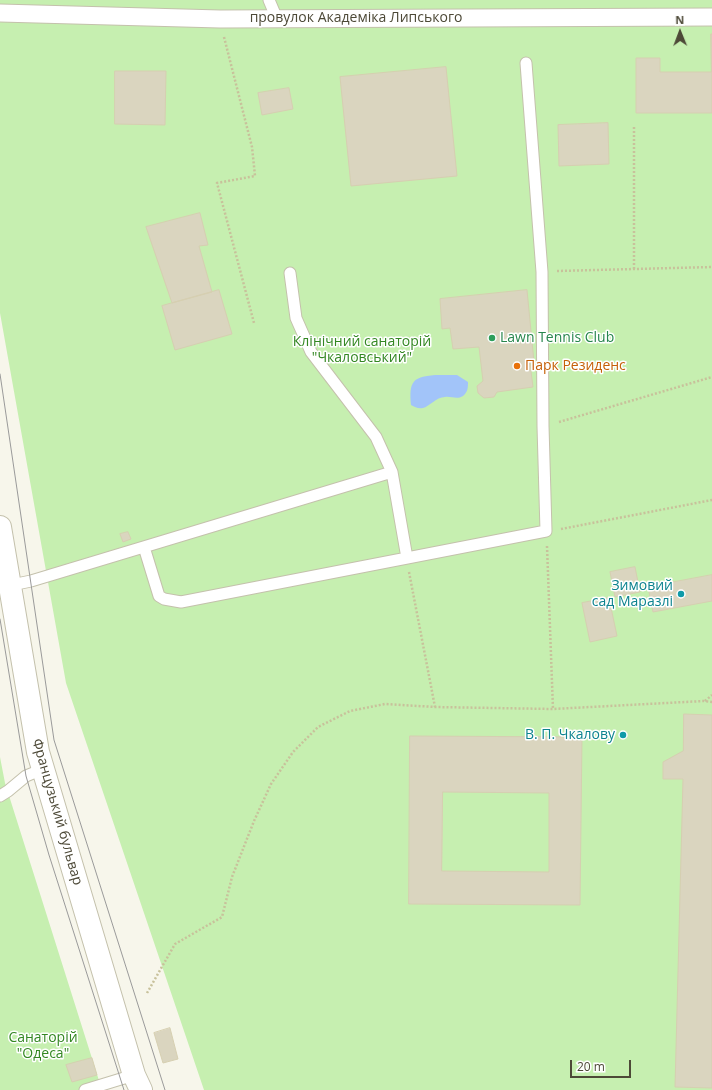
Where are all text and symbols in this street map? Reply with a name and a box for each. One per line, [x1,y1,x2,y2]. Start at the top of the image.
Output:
street label: провулок Академіка Липського [250,10,462,26]
north arrow [660,12,700,52]
text: N [675,12,684,27]
place label: Lawn Tennis Club [500,330,614,346]
marker: Lawn Tennis Club [487,333,497,343]
park label: Клінічний санаторій "Чкаловський" [293,334,431,366]
place label: Парк Резиденс [525,358,626,374]
marker: Парк Резиденс [512,361,522,371]
place label: Зимовий сад Маразлі [592,578,673,610]
marker: Зимовий сад Маразлі [676,589,686,599]
place label: В. П. Чкалову [525,727,615,743]
marker: В. П. Чкалову [618,730,628,740]
street label: Французький бульвар [28,737,86,887]
park label: Санаторій "Одеса" [8,1030,78,1062]
scale bar [572,1052,633,1078]
text: 20 m [577,1058,605,1075]

